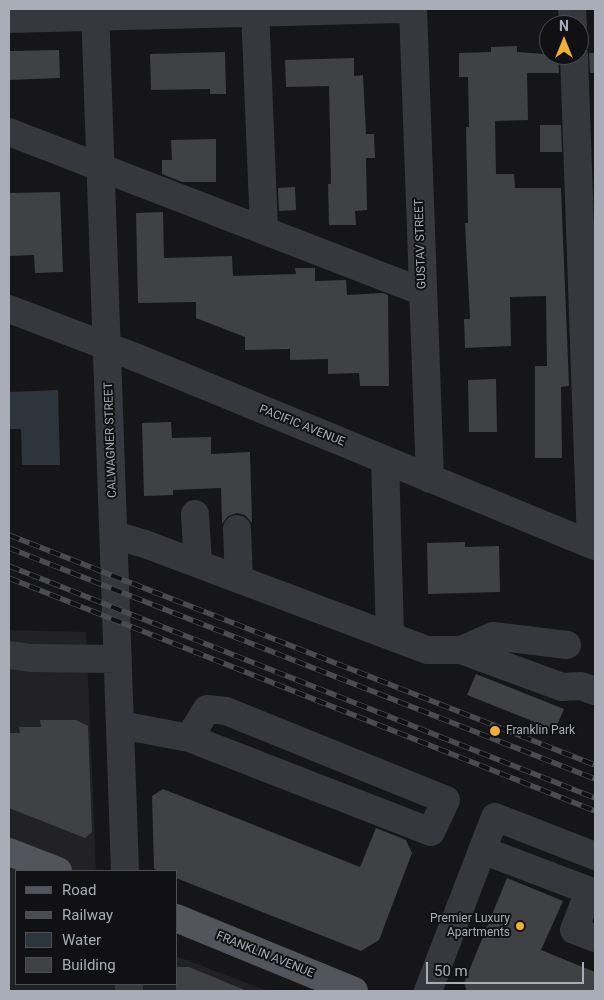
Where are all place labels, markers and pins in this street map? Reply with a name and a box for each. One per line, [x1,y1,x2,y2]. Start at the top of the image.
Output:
marker: Franklin Park [488,724,502,738]
place label: Franklin Park [506,724,575,738]
place label: Premier Luxury Apartments [430,912,510,940]
marker: Premier Luxury Apartments [514,920,526,932]

